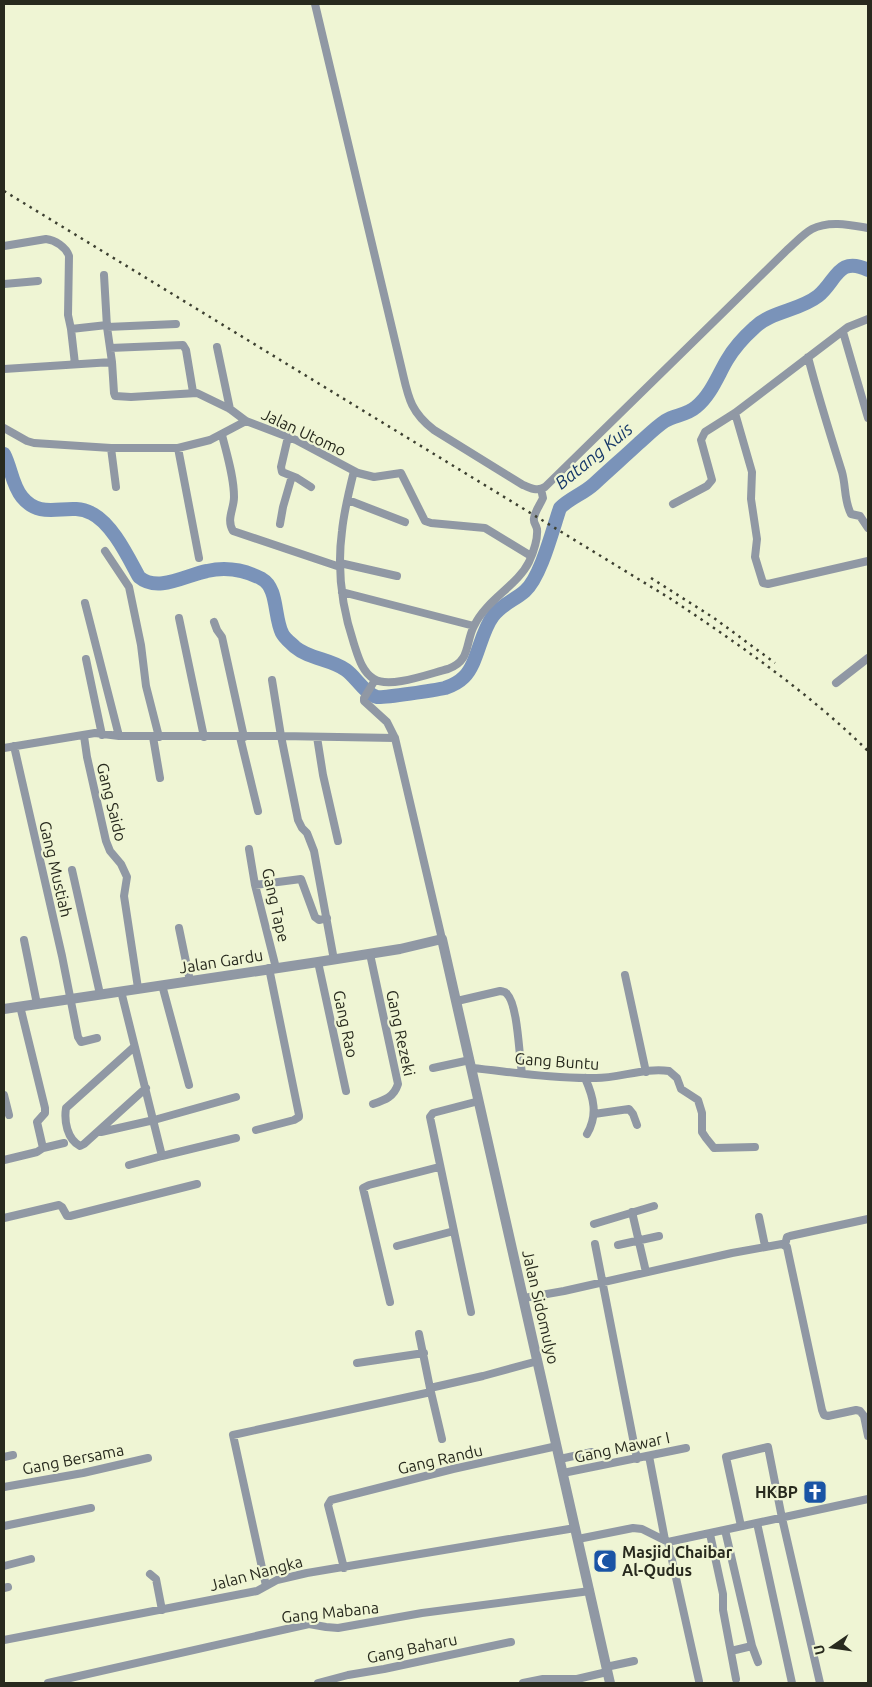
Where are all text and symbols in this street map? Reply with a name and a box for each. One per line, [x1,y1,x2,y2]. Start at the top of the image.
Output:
street label: Jalan Utomo [259,405,349,459]
water label: Batang Kuis [551,418,636,493]
street label: Gang Saido [94,761,130,843]
street label: Gang Mustiah [36,819,76,919]
street label: Gang Tape [259,866,293,944]
street label: Jalan Gardu [178,945,264,977]
street label: Gang Rezeki [383,988,419,1078]
street label: Gang Rao [330,989,362,1059]
street label: Gang Buntu [514,1049,600,1073]
street label: Jalan Sidomulyo [519,1248,563,1366]
street label: Gang Mawar I [572,1428,672,1466]
street label: Gang Bersama [21,1440,125,1478]
street label: Gang Randu [396,1440,484,1478]
church icon: HKBP [802,1479,828,1505]
place label: HKBP [755,1483,798,1501]
place label: Masjid Chaibar Al-Qudus [622,1543,733,1579]
mosque icon: Masjid Chaibar Al-Qudus [592,1548,618,1574]
street label: Jalan Nangka [207,1552,305,1594]
street label: Gang Mabana [280,1598,380,1626]
north arrow [807,1622,857,1672]
street label: Gang Baharu [365,1630,459,1666]
text: U [810,1643,828,1657]

